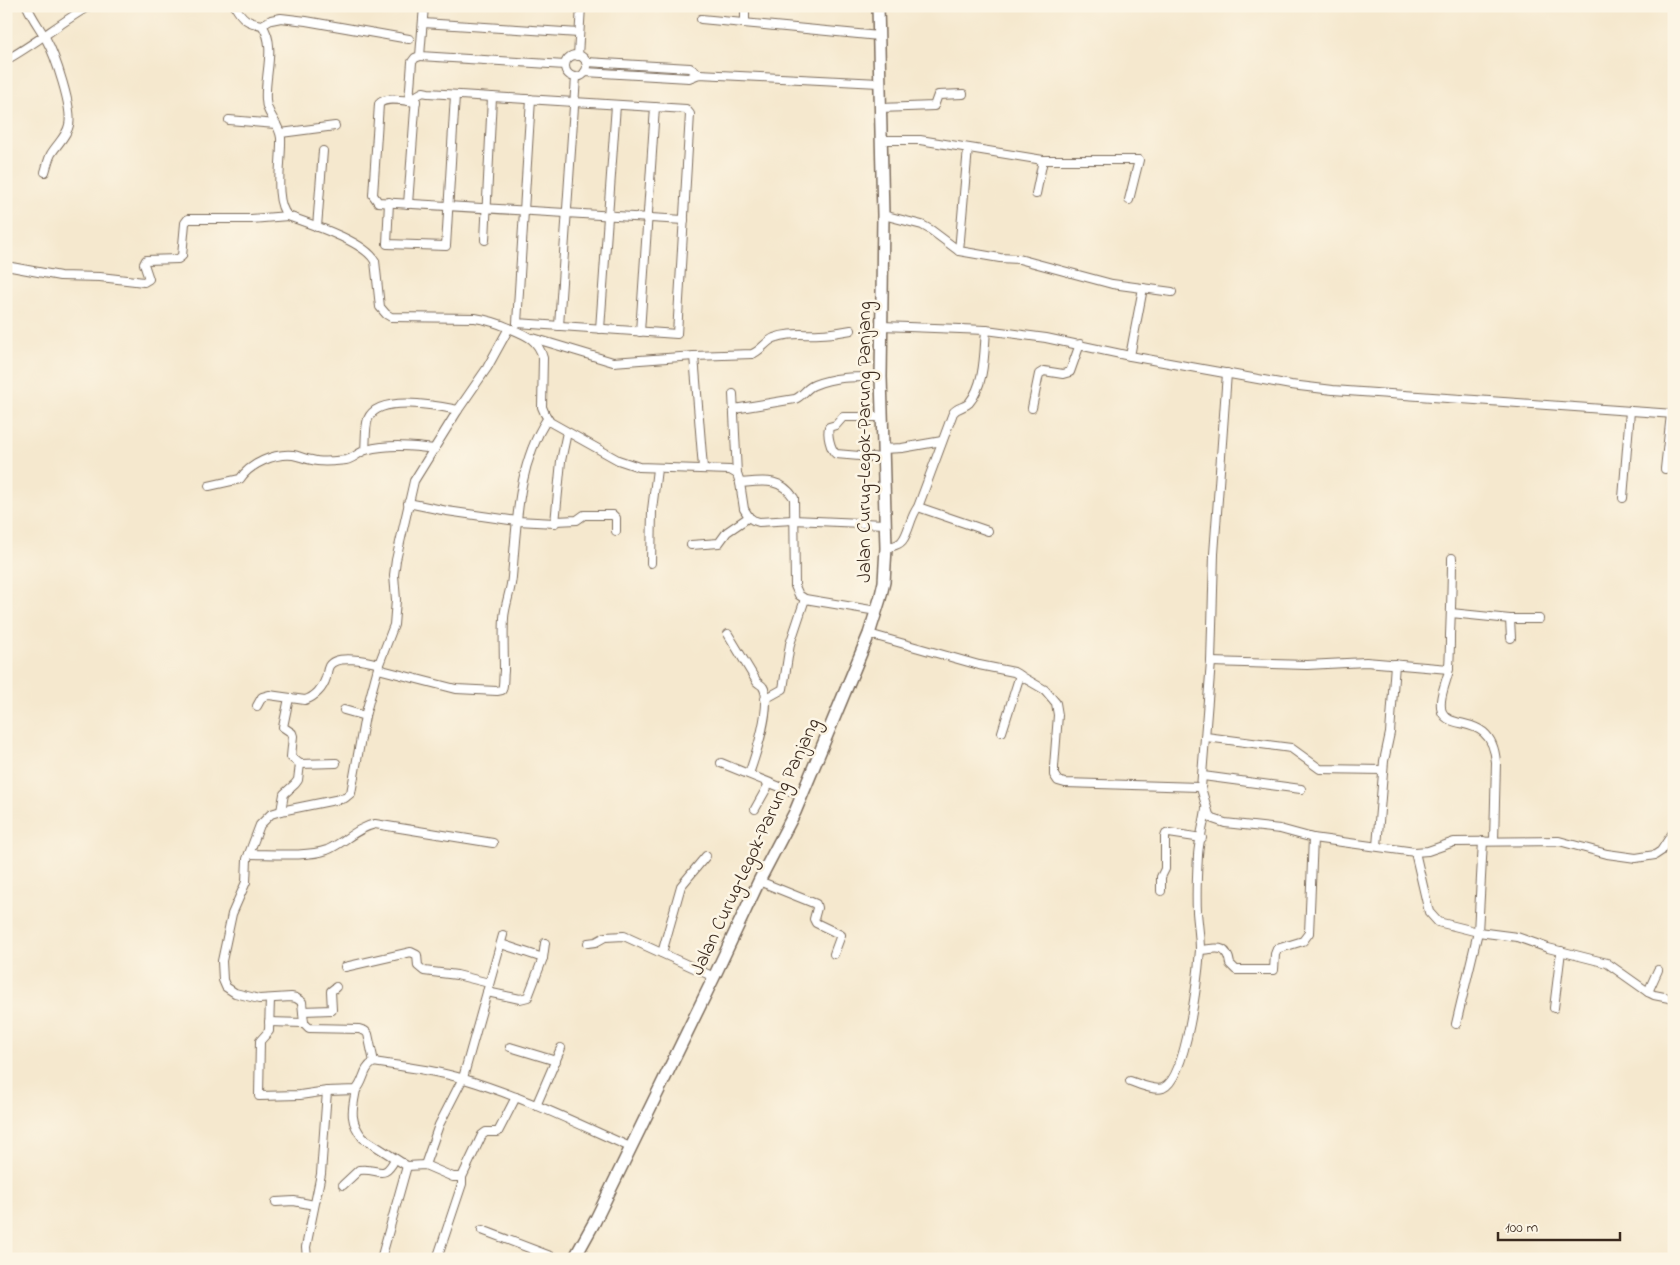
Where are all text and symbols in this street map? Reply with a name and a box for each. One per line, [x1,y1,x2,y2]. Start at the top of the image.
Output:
street label: Jalan Curug–Legok–Parung Panjang [851,301,881,583]
street label: Jalan Curug–Legok–Parung Panjang [684,713,830,981]
scale bar [1498,1210,1620,1242]
text: 100 m [1505,1217,1538,1239]

